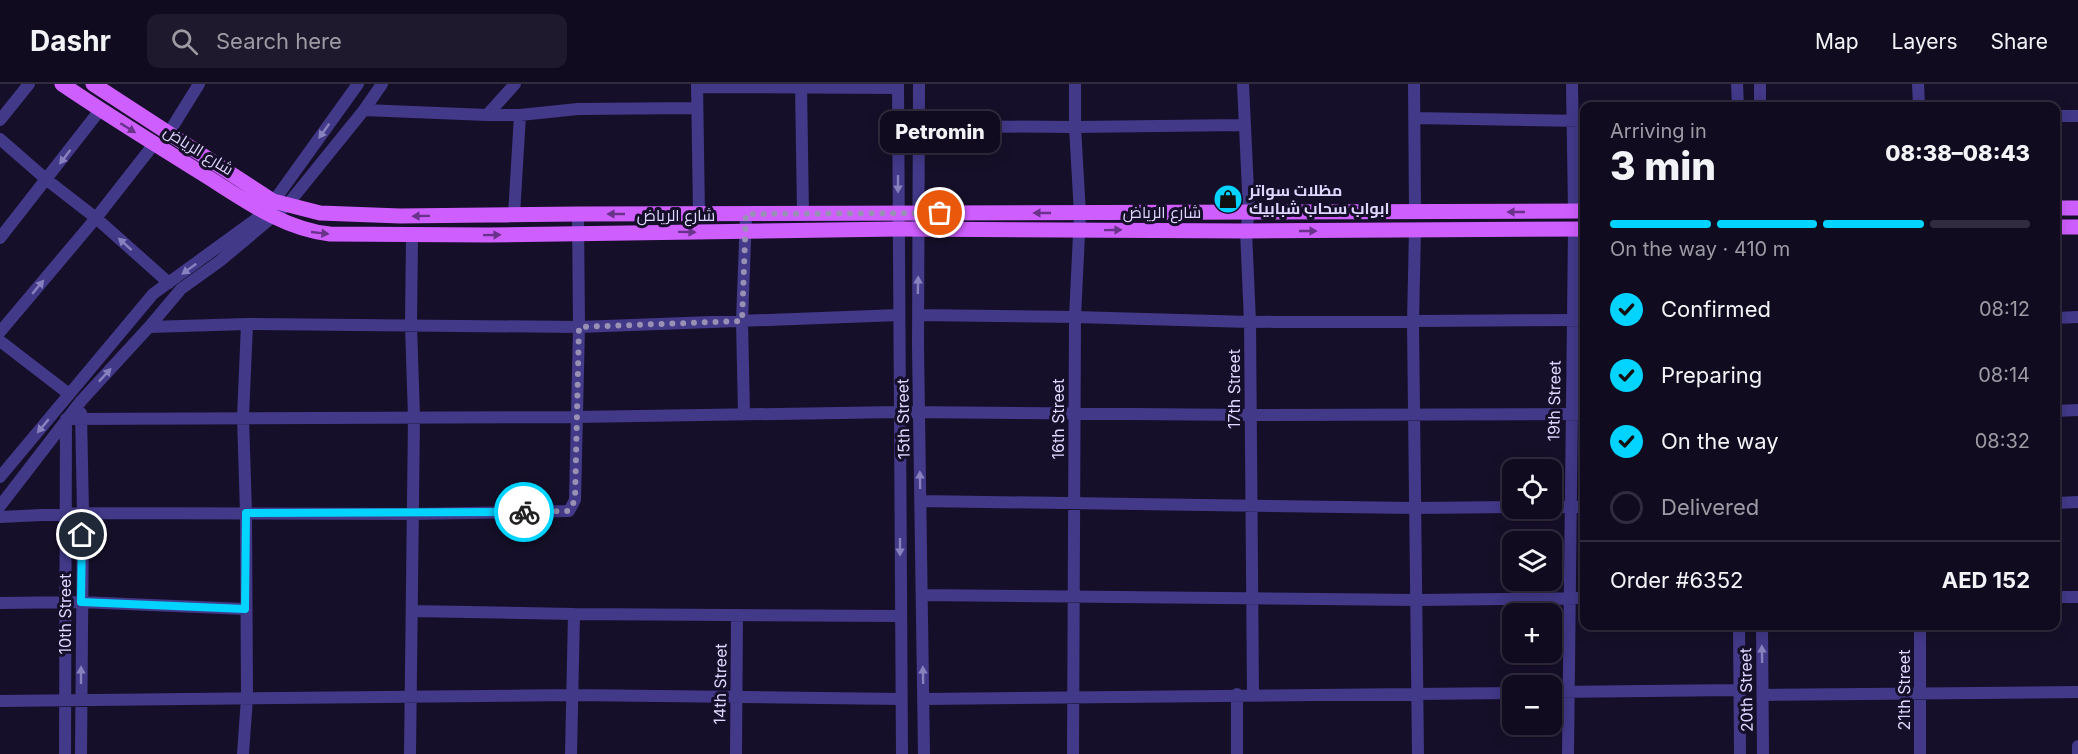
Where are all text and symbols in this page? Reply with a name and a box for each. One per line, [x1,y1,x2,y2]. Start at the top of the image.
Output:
search box [147,14,567,68]
text: Dashr [30,24,111,58]
icon: search [168,25,201,58]
text: Search here [216,28,342,54]
text: Map [1815,29,1859,54]
text: Layers [1892,29,1958,54]
text: Share [1991,29,2048,54]
callout: Petromin [880,111,1000,153]
text: Arriving in [1610,119,1707,143]
text: Petromin [895,120,985,144]
street label: شارع الرياض [159,121,238,181]
one-way arrow [120,122,136,133]
one-way arrow [318,124,330,139]
text: 08:38–08:43 [1885,140,2030,166]
text: 3 min [1610,142,1716,189]
one-way arrow [59,149,71,164]
one-way arrow [893,175,903,194]
place label: مظلات سواتر ابواب سحاب شبابيك [1248,180,1389,218]
shop icon: مظلات سواتر ابواب سحاب شبابيك [1212,183,1244,215]
pin [914,187,965,238]
icon: bag [923,196,956,229]
street label: شارع الرياض [1123,202,1201,224]
street label: شارع الرياض [637,205,715,227]
one-way arrow [1506,207,1525,217]
one-way arrow [1032,208,1051,218]
one-way arrow [606,209,625,219]
one-way arrow [411,211,430,221]
one-way arrow [1103,225,1122,235]
one-way arrow [1298,226,1317,236]
one-way arrow [677,227,696,237]
one-way arrow [311,228,330,237]
one-way arrow [482,230,501,240]
text: On the way · 410 m [1610,237,1790,261]
one-way arrow [118,238,133,251]
one-way arrow [181,262,196,274]
one-way arrow [914,275,923,294]
one-way arrow [31,279,44,295]
icon: check [1610,293,1643,326]
text: Confirmed [1661,296,1771,322]
text: 08:12 [1979,297,2030,321]
street label: 17th Street [1224,349,1244,429]
icon: check [1610,359,1643,392]
street label: 19th Street [1543,360,1565,442]
text: Preparing [1661,362,1762,388]
text: 08:14 [1978,363,2030,387]
one-way arrow [98,368,112,383]
street label: 15th Street [892,379,914,459]
street label: 16th Street [1048,379,1068,459]
one-way arrow [36,418,49,434]
icon: check [1610,425,1643,458]
text: On the way [1661,428,1779,454]
text: 08:32 [1975,429,2030,453]
map controls [1502,459,1562,735]
button: locate [1502,459,1562,519]
one-way arrow [915,470,925,489]
courier [494,482,554,542]
text: Delivered [1661,494,1759,520]
icon: bike [508,496,541,529]
pin [56,509,107,560]
icon: home [65,518,98,551]
button: layers [1502,531,1562,591]
one-way arrow [895,538,905,557]
text: Order #6352 [1610,567,1743,593]
text: AED 152 [1942,567,2030,593]
street label: 10th Street [55,573,75,655]
button: + [1502,603,1562,663]
street label: 14th Street [709,643,731,725]
one-way arrow [1758,644,1767,663]
street label: 20th Street [1735,648,1757,732]
street label: 21th Street [1894,650,1914,730]
one-way arrow [76,665,86,684]
one-way arrow [918,665,928,684]
button: − [1502,675,1562,735]

